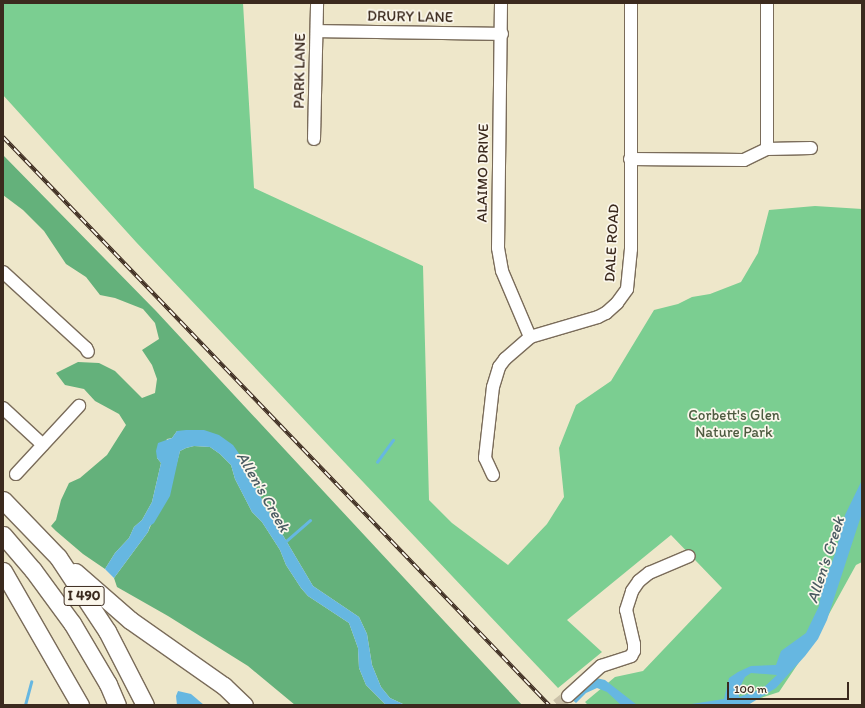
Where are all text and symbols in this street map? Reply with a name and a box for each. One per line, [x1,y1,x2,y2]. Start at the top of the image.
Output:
street label: DRURY LANE [367,7,453,27]
street label: PARK LANE [290,33,310,109]
street label: ALAIMO DRIVE [473,122,493,224]
street label: DALE ROAD [601,204,623,282]
park label: Corbett's Glen Nature Park [688,406,780,441]
water label: Allen's Creek [232,448,294,536]
water label: Allen's Creek [803,514,849,606]
road number: I 490 [63,584,105,608]
scale bar [729,674,851,700]
text: 100 m [734,682,767,696]

